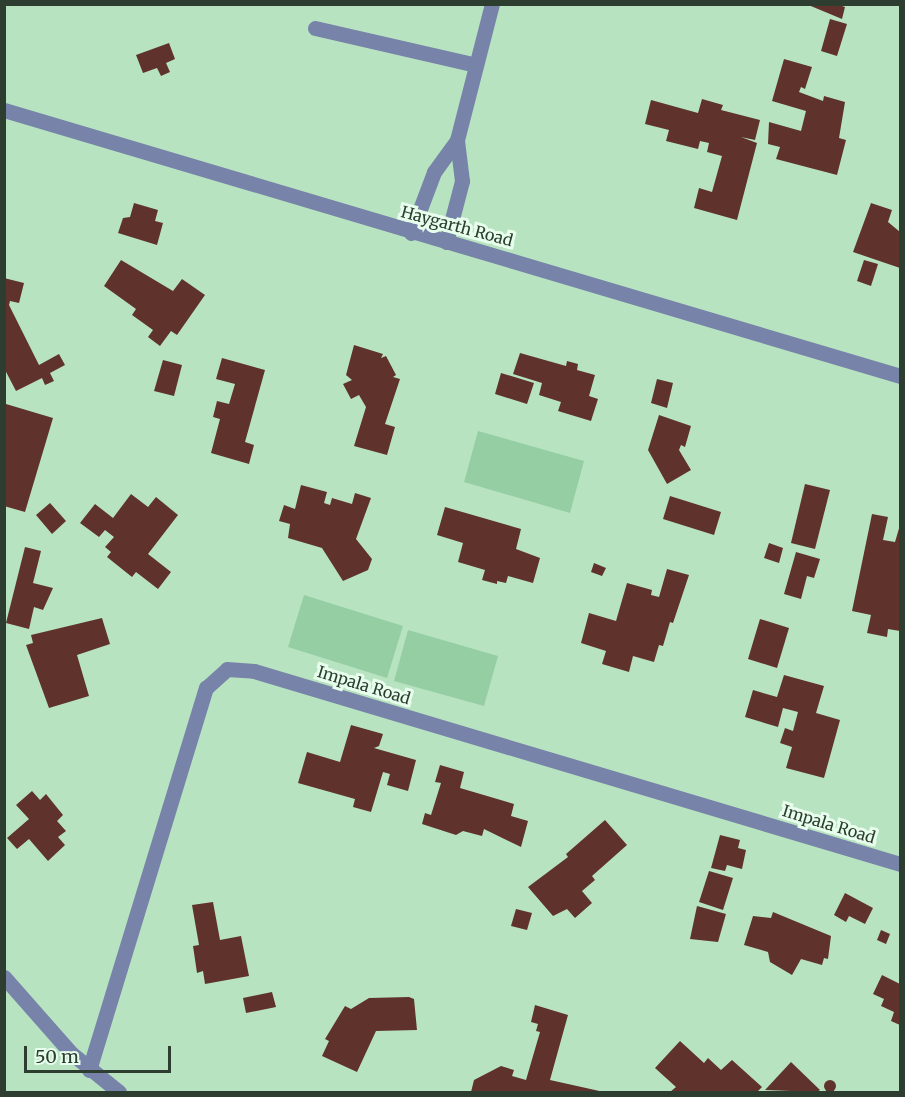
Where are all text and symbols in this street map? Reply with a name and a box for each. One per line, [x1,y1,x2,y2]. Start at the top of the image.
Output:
street label: Haygarth Road [399,202,515,250]
street label: Impala Road [315,662,413,708]
street label: Impala Road [780,801,878,847]
scale bar [27,1034,174,1072]
text: 50 m [35,1045,79,1068]

